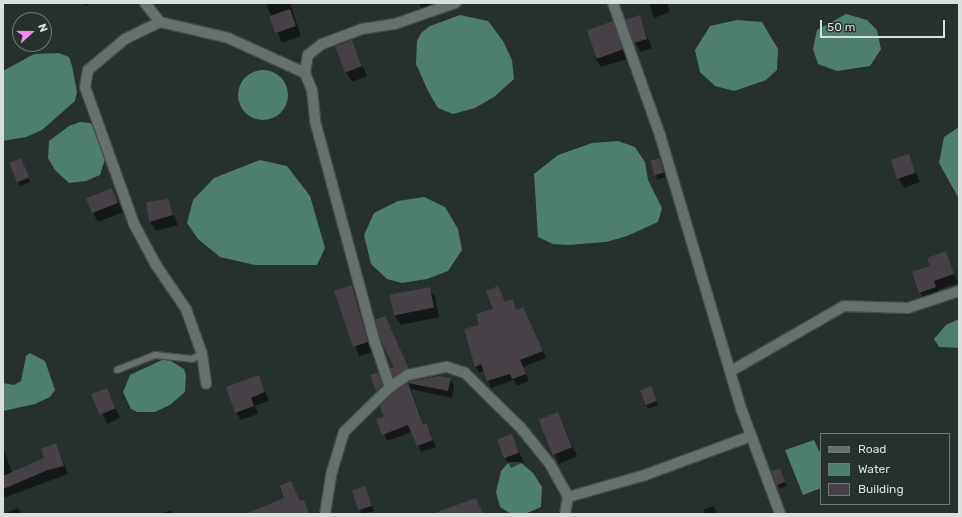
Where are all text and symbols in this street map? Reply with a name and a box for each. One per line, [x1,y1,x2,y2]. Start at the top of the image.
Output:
north arrow [12,12,52,52]
scale bar [822,12,947,38]
text: 50 m [827,20,855,34]
text: N [35,22,50,34]
legend [820,433,950,505]
text: Road [858,442,886,456]
text: Water [858,462,890,476]
text: Building [858,482,904,496]

